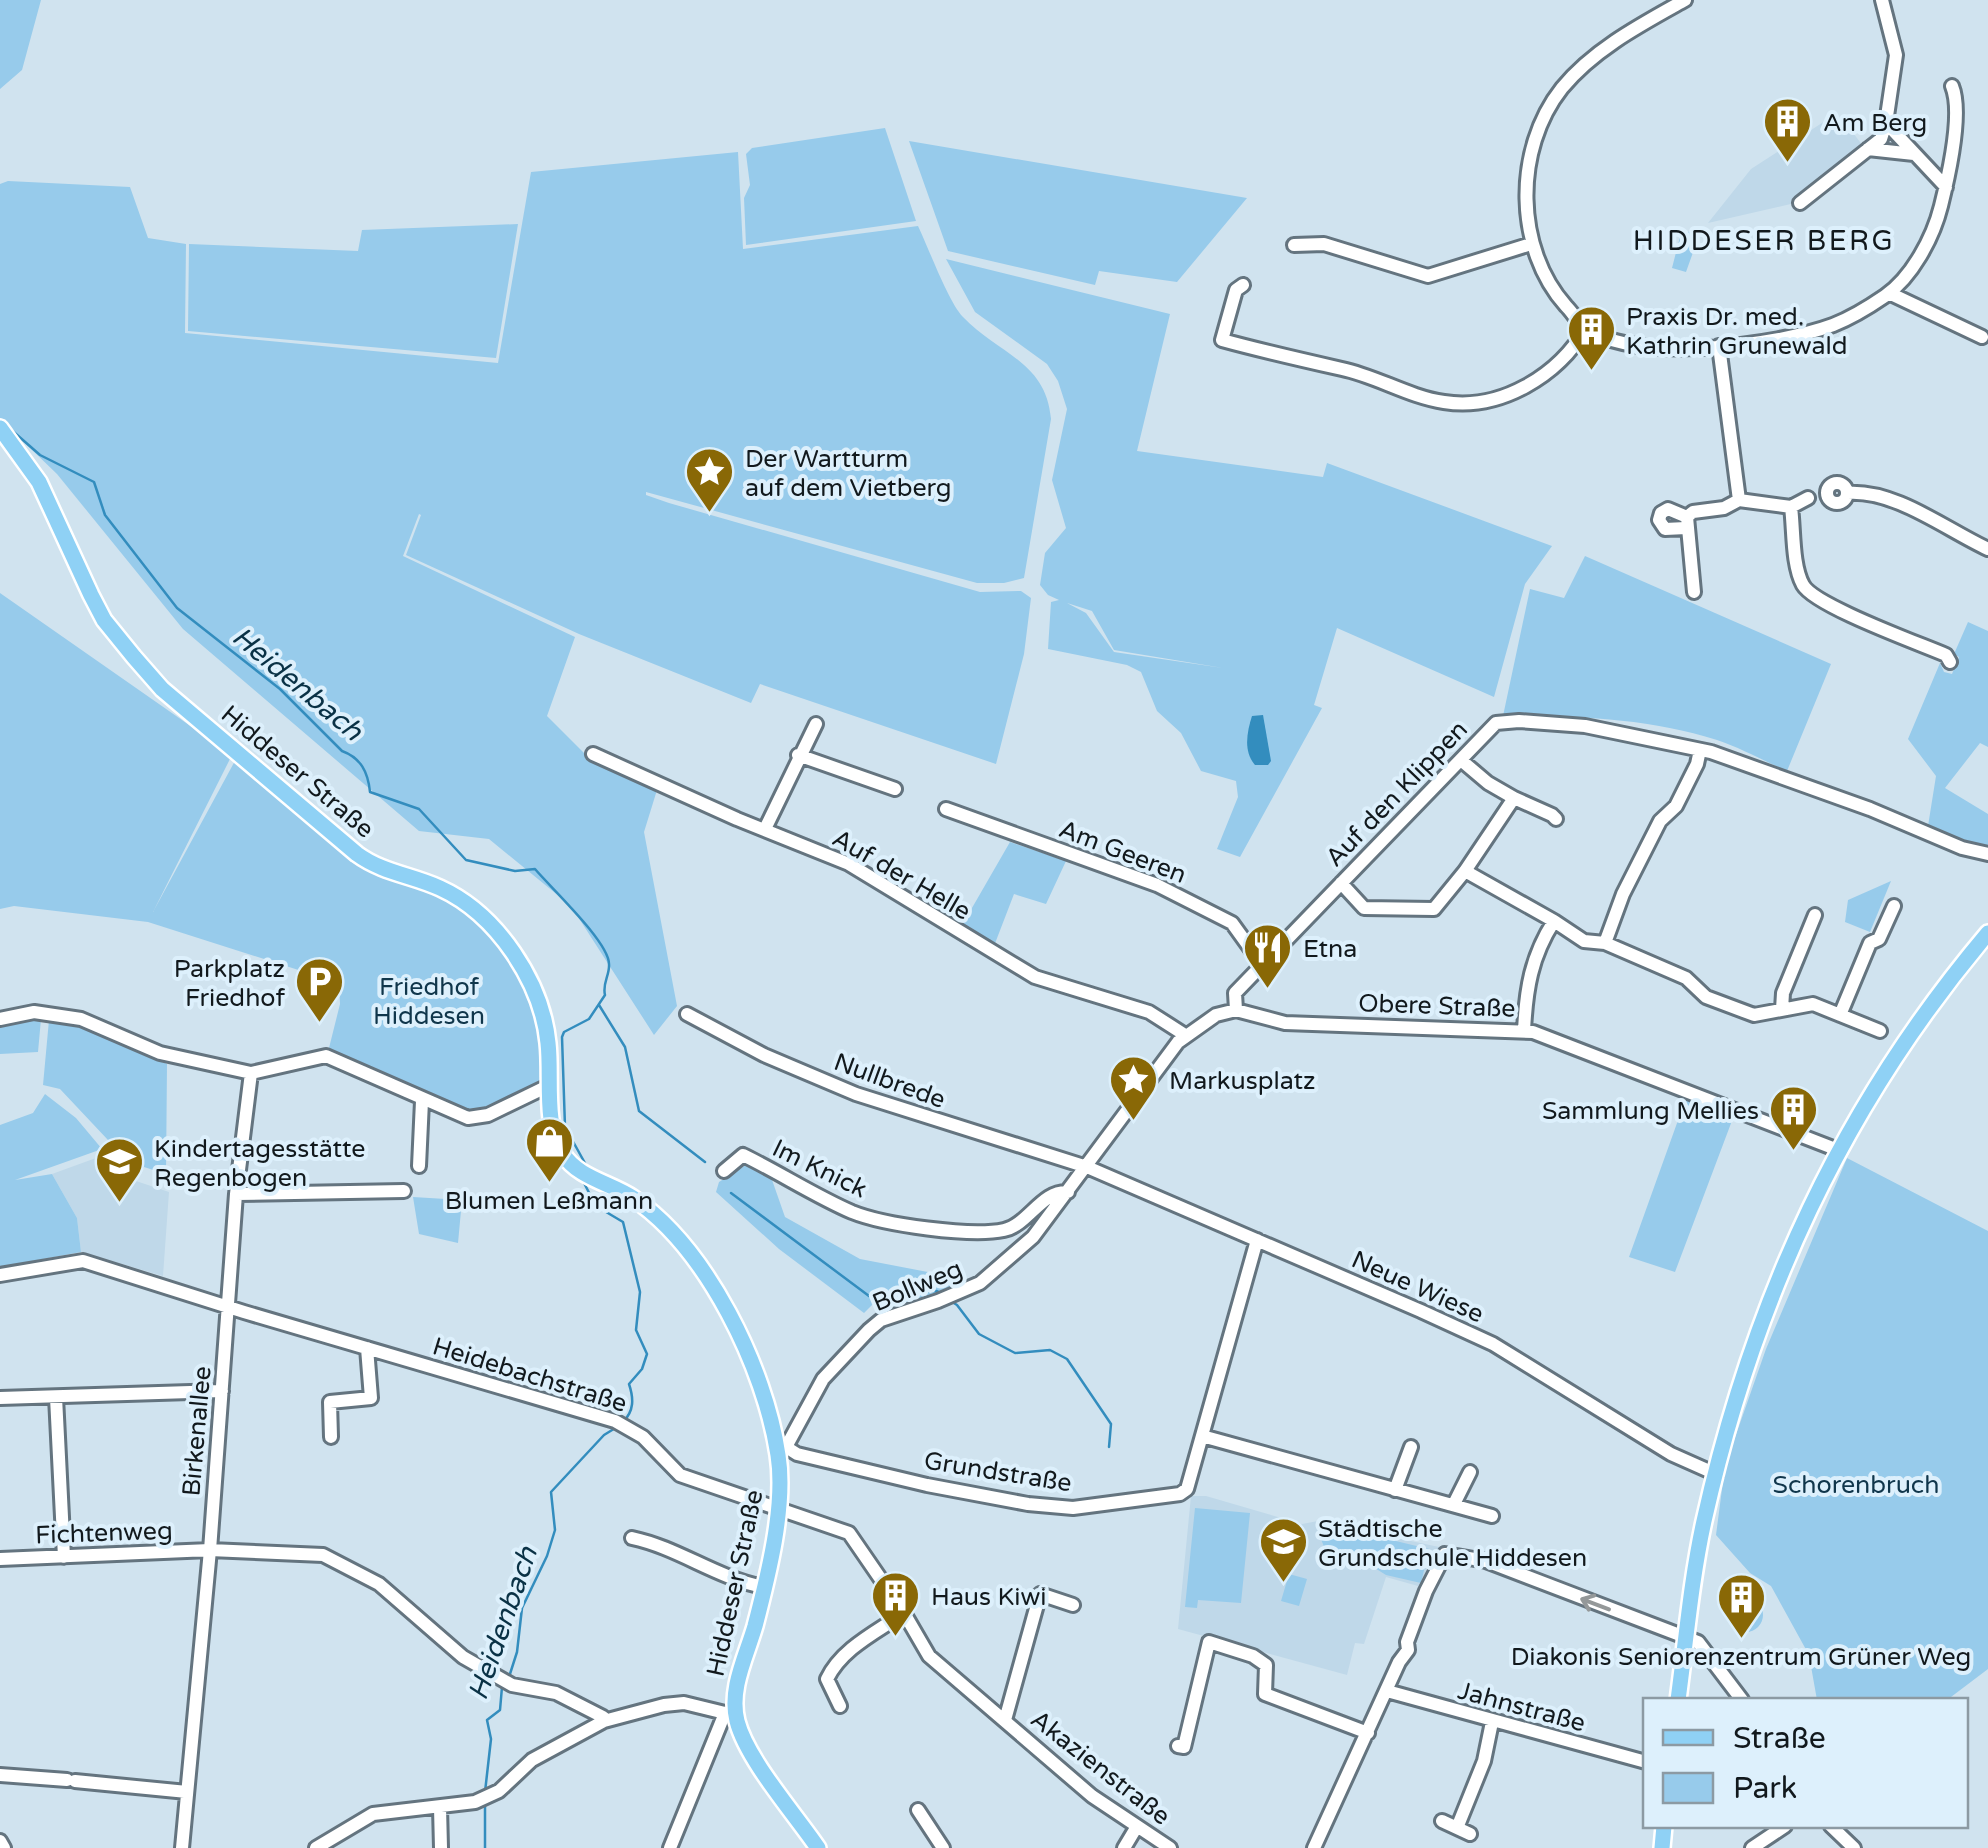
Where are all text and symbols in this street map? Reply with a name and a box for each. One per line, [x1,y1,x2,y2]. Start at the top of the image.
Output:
building icon: Am Berg [1762,96,1814,164]
place label: Am Berg [1823,108,1927,138]
district label: HIDDESER BERG [1633,224,1895,258]
place label: Praxis Dr. med. Kathrin Grunewald [1626,302,1847,361]
building icon: Praxis Dr. med. Kathrin Grunewald [1565,304,1617,372]
place label: Der Wartturm auf dem Vietberg [745,444,952,503]
place icon: Der Wartturm auf dem Vietberg [684,446,736,514]
water label: Heidenbach [225,619,370,749]
street label: Hiddeser Straße [215,699,380,844]
street label: Auf den Klippen [1319,714,1474,873]
street label: Am Geeren [1055,814,1190,890]
street label: Auf der Helle [827,823,976,927]
restaurant icon: Etna [1242,922,1294,990]
place label: Etna [1303,934,1357,964]
place label: Parkplatz Friedhof [174,954,285,1013]
parking icon: Parkplatz Friedhof [294,956,346,1024]
park label: Friedhof Hiddesen [373,972,485,1031]
street label: Obere Straße [1358,988,1516,1024]
street label: Nullbrede [830,1047,950,1115]
place icon: Markusplatz [1108,1054,1160,1122]
place label: Markusplatz [1169,1066,1315,1096]
building icon: Sammlung Mellies [1768,1084,1820,1152]
place label: Sammlung Mellies [1542,1096,1759,1126]
shop icon: Blumen Leßmann [523,1116,575,1184]
street label: Im Knick [767,1133,872,1205]
place label: Kindertagesstätte Regenbogen [154,1134,366,1193]
school or university icon: Kindertagesstätte Regenbogen [93,1136,145,1204]
place label: Blumen Leßmann [445,1186,653,1216]
street label: Neue Wiese [1347,1244,1488,1329]
street label: Bollweg [868,1254,967,1318]
street label: Heidebachstraße [429,1331,631,1419]
street label: Birkenallee [176,1365,218,1497]
street label: Grundstraße [922,1446,1074,1498]
park label: Schorenbruch [1773,1470,1939,1500]
street label: Hiddeser Straße [701,1487,769,1679]
place label: Städtische Grundschule Hiddesen [1318,1514,1587,1573]
street label: Fichtenweg [35,1516,173,1550]
school or university icon: Städtische Grundschule Hiddesen [1257,1516,1309,1584]
water label: Heidenbach [461,1541,545,1704]
building icon: Haus Kiwi [870,1570,922,1638]
building icon: Diakonis Seniorenzentrum Grüner Weg [1715,1572,1767,1640]
place label: Haus Kiwi [931,1582,1047,1612]
one-way arrow [1580,1594,1610,1612]
place label: Diakonis Seniorenzentrum Grüner Weg [1511,1642,1971,1672]
street label: Jahnstraße [1455,1676,1589,1738]
legend [1643,1698,1968,1828]
street label: Akazienstraße [1025,1704,1176,1831]
text: Straße [1733,1720,1826,1757]
text: Park [1733,1770,1797,1807]

